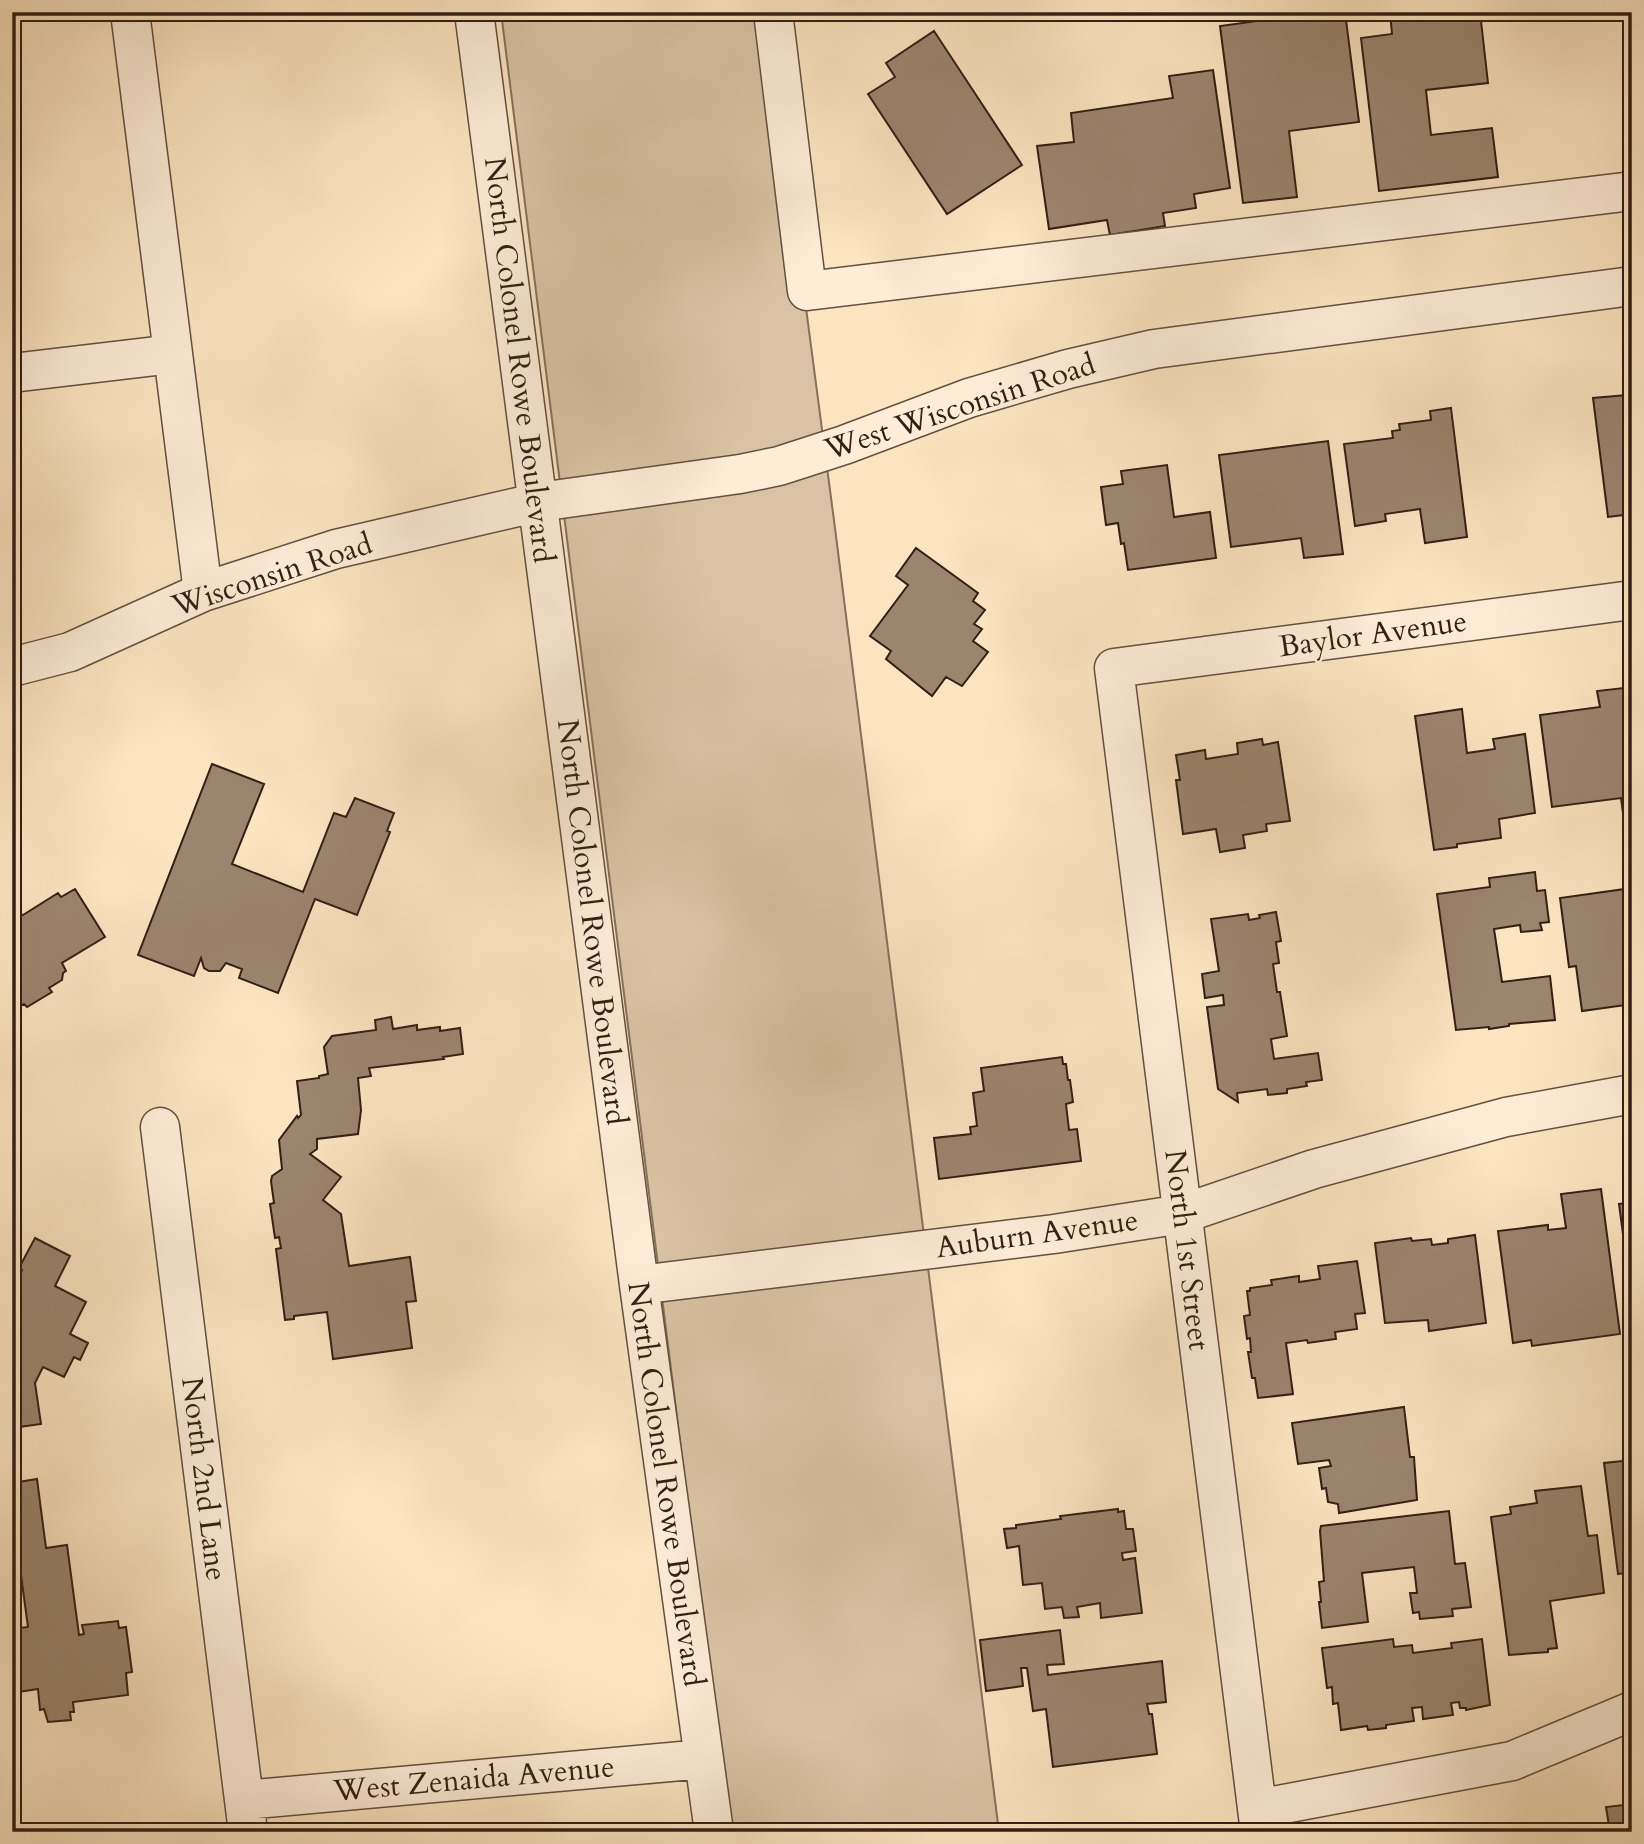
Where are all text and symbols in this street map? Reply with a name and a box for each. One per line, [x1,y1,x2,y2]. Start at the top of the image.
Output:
street label: North Colonel Rowe Boulevard [474,155,564,565]
street label: West Wisconsin Road [818,344,1101,470]
street label: Wisconsin Road [166,523,377,627]
street label: Baylor Avenue [1276,601,1470,667]
street label: North Colonel Rowe Boulevard [547,717,637,1127]
street label: North 1st Street [1154,1147,1220,1353]
street label: Auburn Avenue [933,1200,1141,1268]
street label: North Colonel Rowe Boulevard [617,1279,715,1689]
street label: North 2nd Lane [171,1375,237,1583]
street label: West Zenaida Avenue [331,1746,616,1812]

